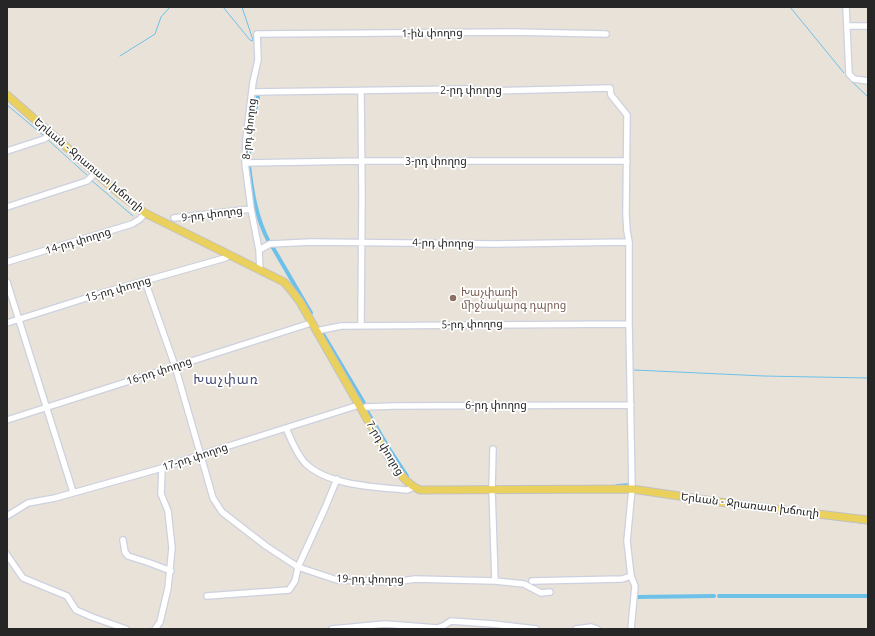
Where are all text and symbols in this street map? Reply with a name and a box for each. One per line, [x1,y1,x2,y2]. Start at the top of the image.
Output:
street label: 1-ին փողոց [401,26,463,40]
street label: 2-րդ փողոց [440,83,502,97]
street label: 8-րդ փողոց [239,98,259,160]
street label: Երևան - Ջրառատ խճուղի [31,115,147,215]
street label: 3-րդ փողոց [405,154,467,168]
street label: 9-րդ փողոց [181,204,243,224]
street label: 14-րդ փողոց [44,225,112,257]
street label: 4-րդ փողոց [412,236,474,250]
street label: 15-րդ փողոց [83,273,153,305]
place label: Խաչփառի միջնակարգ դպրոց [461,285,566,311]
marker: Խաչփառի միջնակարգ դպրոց [448,293,458,303]
street label: 5-րդ փողոց [441,317,503,331]
street label: 16-րդ փողոց [125,354,193,388]
district label: Խաչփառ [193,372,259,388]
street label: 6-րդ փողոց [465,398,527,412]
street label: 7-րդ փողոց [363,418,407,478]
street label: 17-րդ փողոց [161,440,229,474]
street label: Երևան - Ջրառատ խճուղի [680,490,820,520]
street label: 19-րդ փողոց [336,572,404,586]

